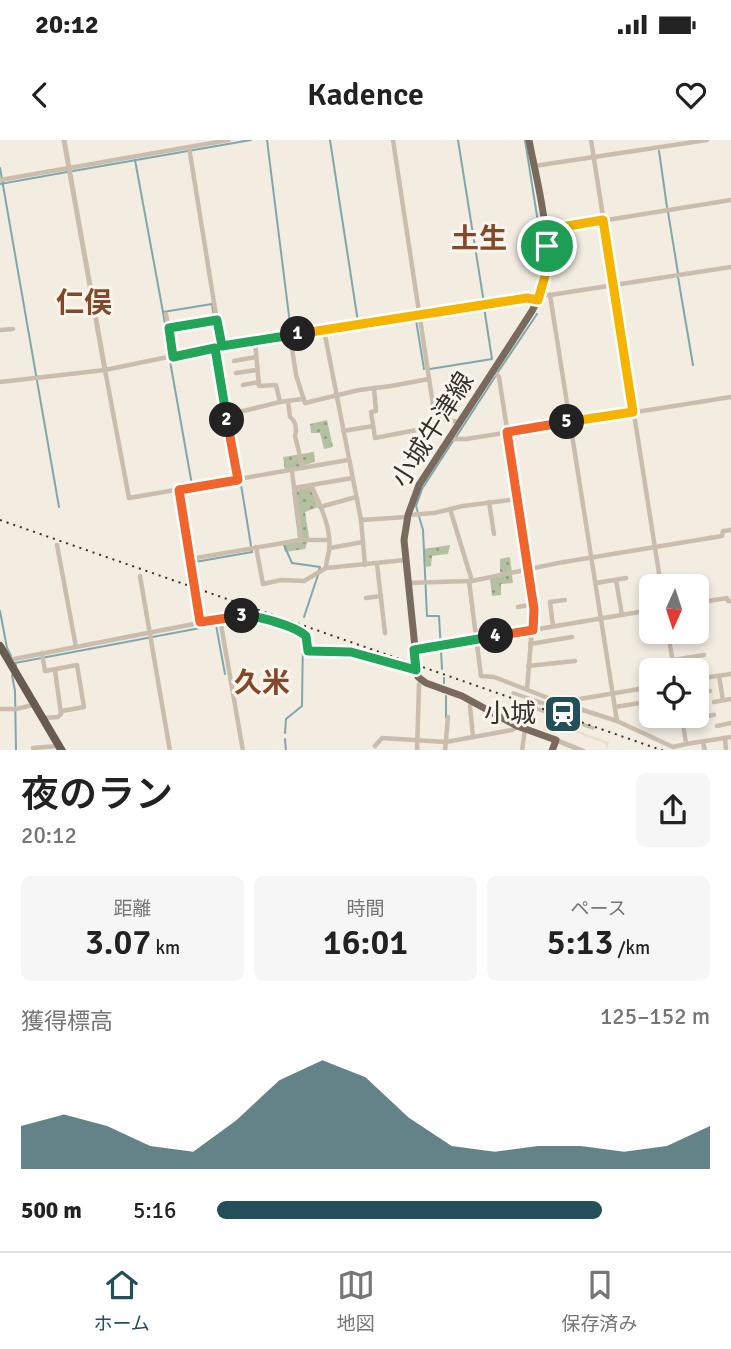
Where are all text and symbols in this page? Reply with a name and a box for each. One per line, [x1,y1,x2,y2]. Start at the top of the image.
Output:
text: 20:12 [35,9,99,41]
text: Kadence [307,75,424,114]
icon: back [21,76,59,114]
icon: heart [672,76,710,114]
pin [517,216,577,276]
district label: 土生 [451,222,507,256]
icon: arrive [528,227,566,265]
district label: 仁俣 [56,286,112,320]
pin: 1 [280,316,316,352]
text: 1 [292,321,303,345]
street label: 小城牛津線 [385,366,481,494]
pin: 2 [210,402,244,438]
pin: 5 [550,404,584,440]
text: 2 [221,407,232,431]
text: 5 [561,409,572,433]
north arrow [639,574,709,644]
map controls [639,574,709,728]
pin: 3 [224,598,260,634]
text: 3 [236,603,247,627]
pin: 4 [478,618,514,654]
text: 4 [490,623,501,647]
button: locate [639,658,709,728]
district label: 久米 [234,666,290,700]
station icon: 小城 [542,693,584,735]
place label: 小城 [484,698,536,730]
text: 夜のラン [21,771,173,818]
button: share [636,773,710,847]
text: 20:12 [21,821,77,850]
text: 距離 [113,897,152,921]
text: 時間 [346,897,385,921]
text: ペース [570,897,627,921]
text: 3.07 [85,921,151,964]
text: 16:01 [323,921,408,964]
text: 5:13 [547,921,613,964]
text: km [151,936,180,960]
text: /km [613,936,650,960]
text: 125–152 m [600,1002,710,1031]
text: 獲得標高 [21,1007,113,1036]
text: 500 m [21,1196,82,1225]
text: 5:16 [133,1196,176,1225]
tab: ホーム [93,1266,150,1336]
tab: 地図 [337,1266,375,1336]
tab: 保存済み [562,1266,638,1336]

